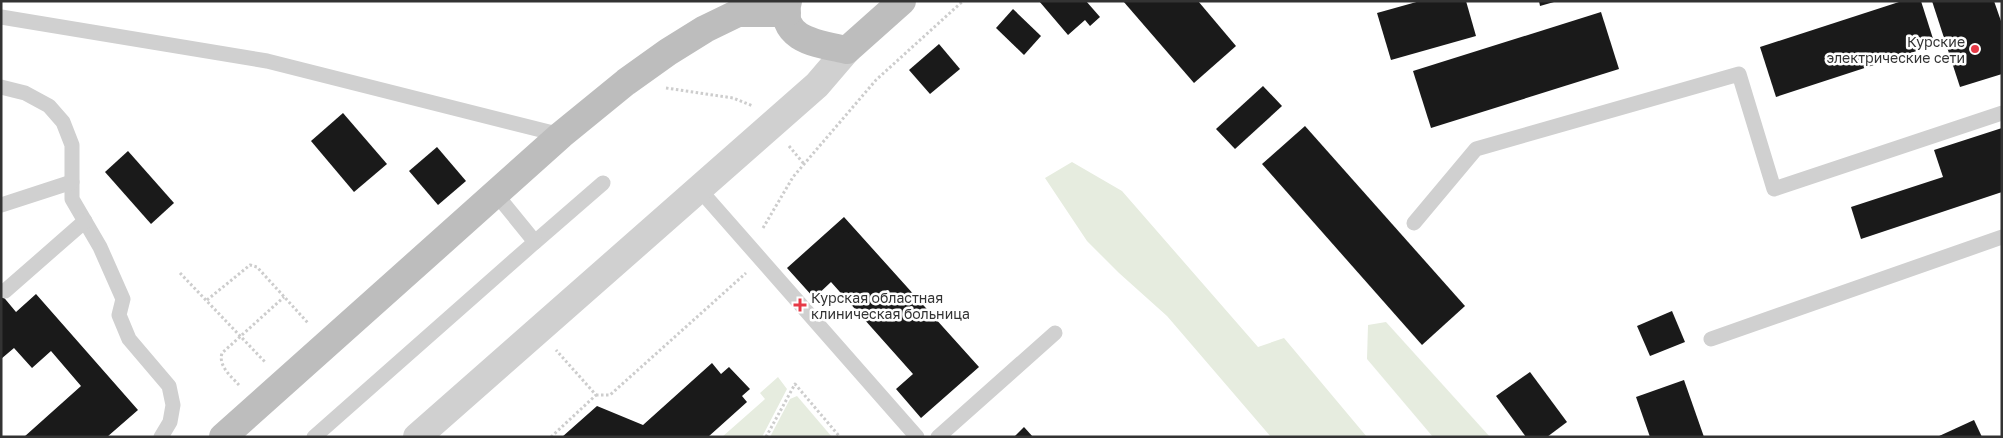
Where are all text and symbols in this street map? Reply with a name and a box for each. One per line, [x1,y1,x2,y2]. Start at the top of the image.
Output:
place label: Курские электрические сети [1826,33,1965,66]
marker: Курские электрические сети [1969,43,1981,55]
place label: Курская областная клиническая больница [811,289,970,322]
marker: Курская областная клиническая больница [793,298,807,312]

